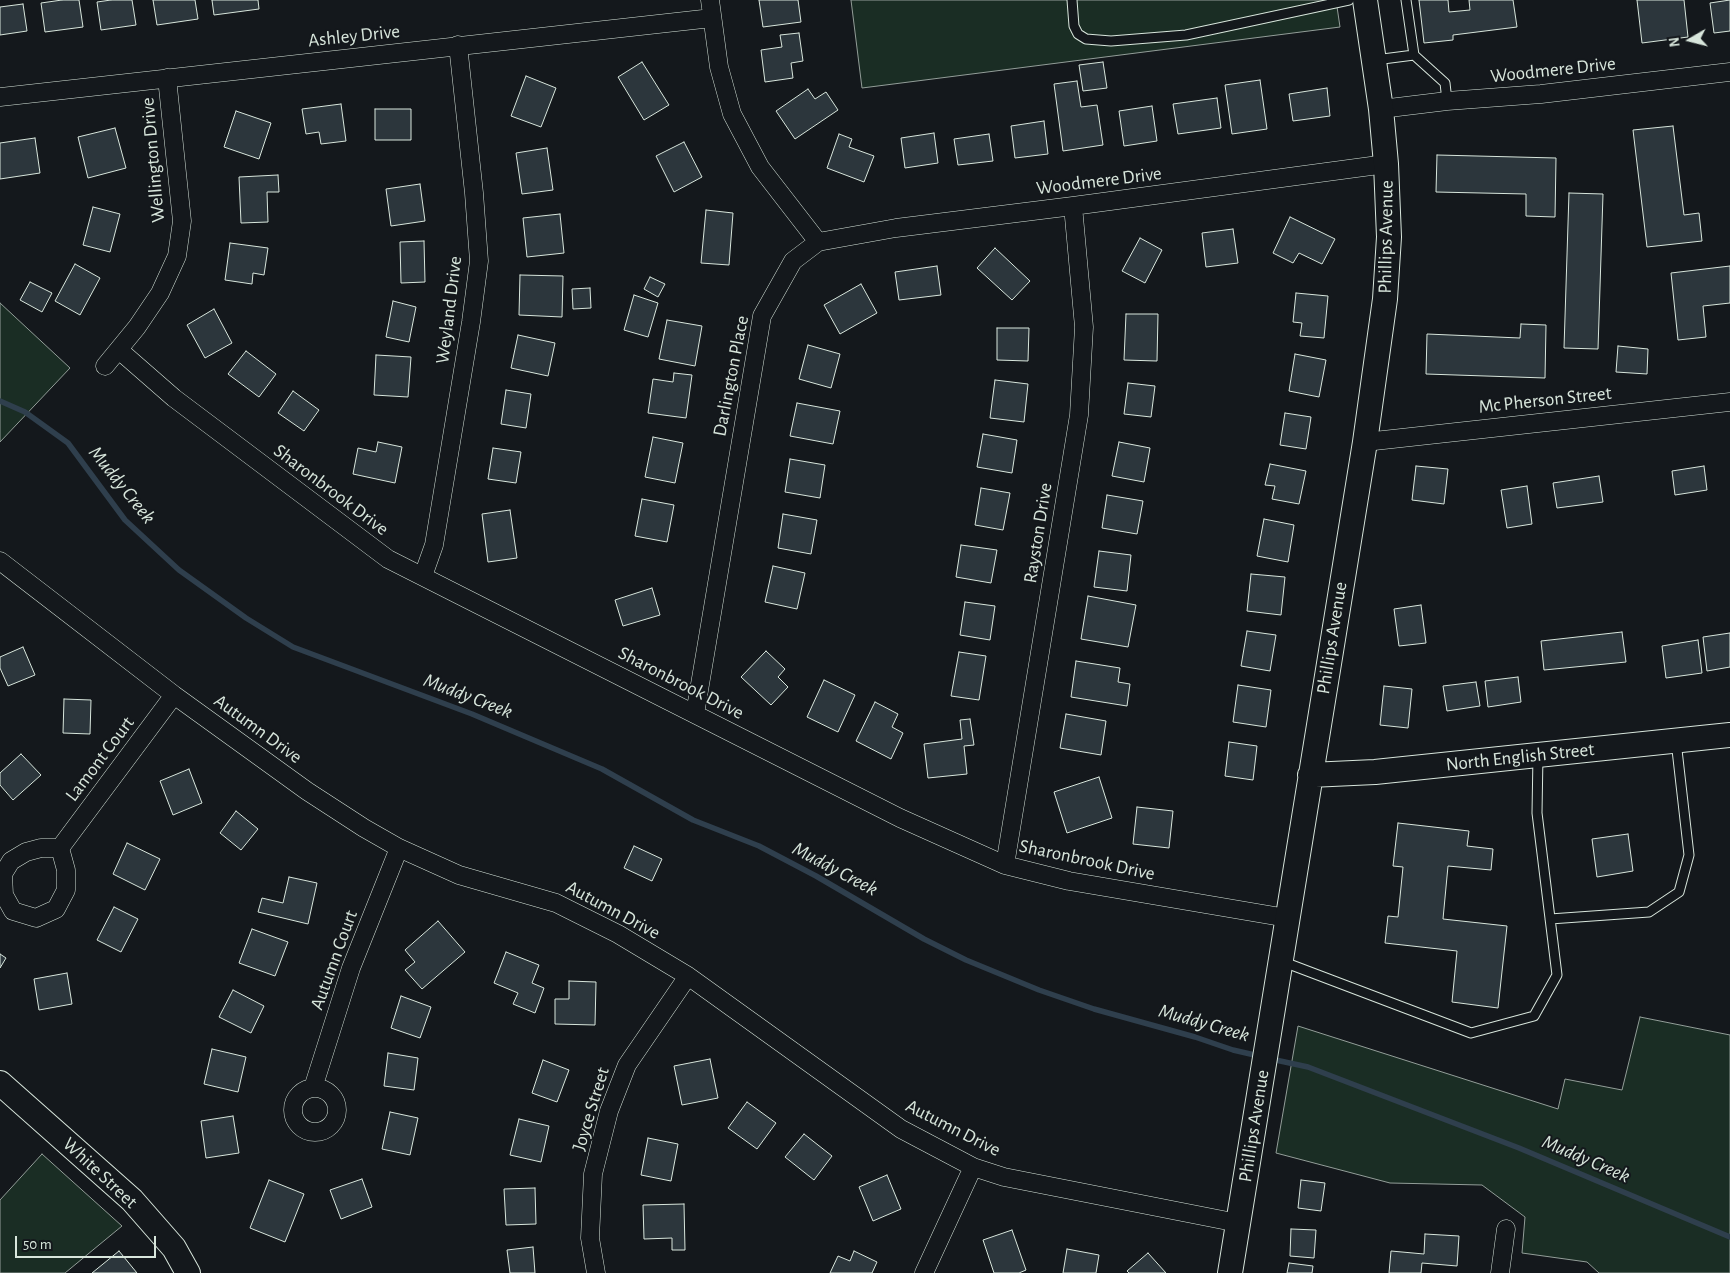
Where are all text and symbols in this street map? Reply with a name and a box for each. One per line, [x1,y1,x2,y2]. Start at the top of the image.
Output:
north arrow [1665,15,1715,65]
street label: Ashley Drive [307,20,401,52]
text: N [1668,36,1683,48]
street label: Woodmere Drive [1489,52,1617,88]
street label: Wellington Drive [136,97,170,223]
street label: Woodmere Drive [1035,162,1163,200]
street label: Phillips Avenue [1374,180,1398,294]
street label: Weyland Drive [431,255,467,365]
street label: Darlington Place [708,314,754,438]
street label: Mc Pherson Street [1477,382,1613,418]
street label: Sharonbrook Drive [269,439,393,541]
water label: Muddy Creek [83,441,161,529]
street label: Rayston Drive [1019,481,1057,585]
street label: Phillips Avenue [1312,580,1352,696]
street label: Sharonbrook Drive [614,642,748,724]
water label: Muddy Creek [420,668,516,724]
street label: Autumn Drive [210,689,306,769]
street label: Lamont Court [61,712,139,806]
street label: North English Street [1445,738,1595,776]
street label: Sharonbrook Drive [1017,835,1157,885]
water label: Muddy Creek [788,837,882,901]
street label: Autumn Drive [562,876,664,944]
street label: Autumn Court [305,907,363,1013]
water label: Muddy Creek [1156,999,1252,1047]
street label: Joyce Street [567,1064,615,1154]
street label: Phillips Avenue [1234,1068,1274,1184]
street label: Autumn Drive [902,1094,1004,1162]
water label: Muddy Creek [1538,1130,1634,1188]
street label: White Street [58,1133,142,1213]
scale bar [18,1226,159,1258]
text: 50 m [23,1237,52,1252]

